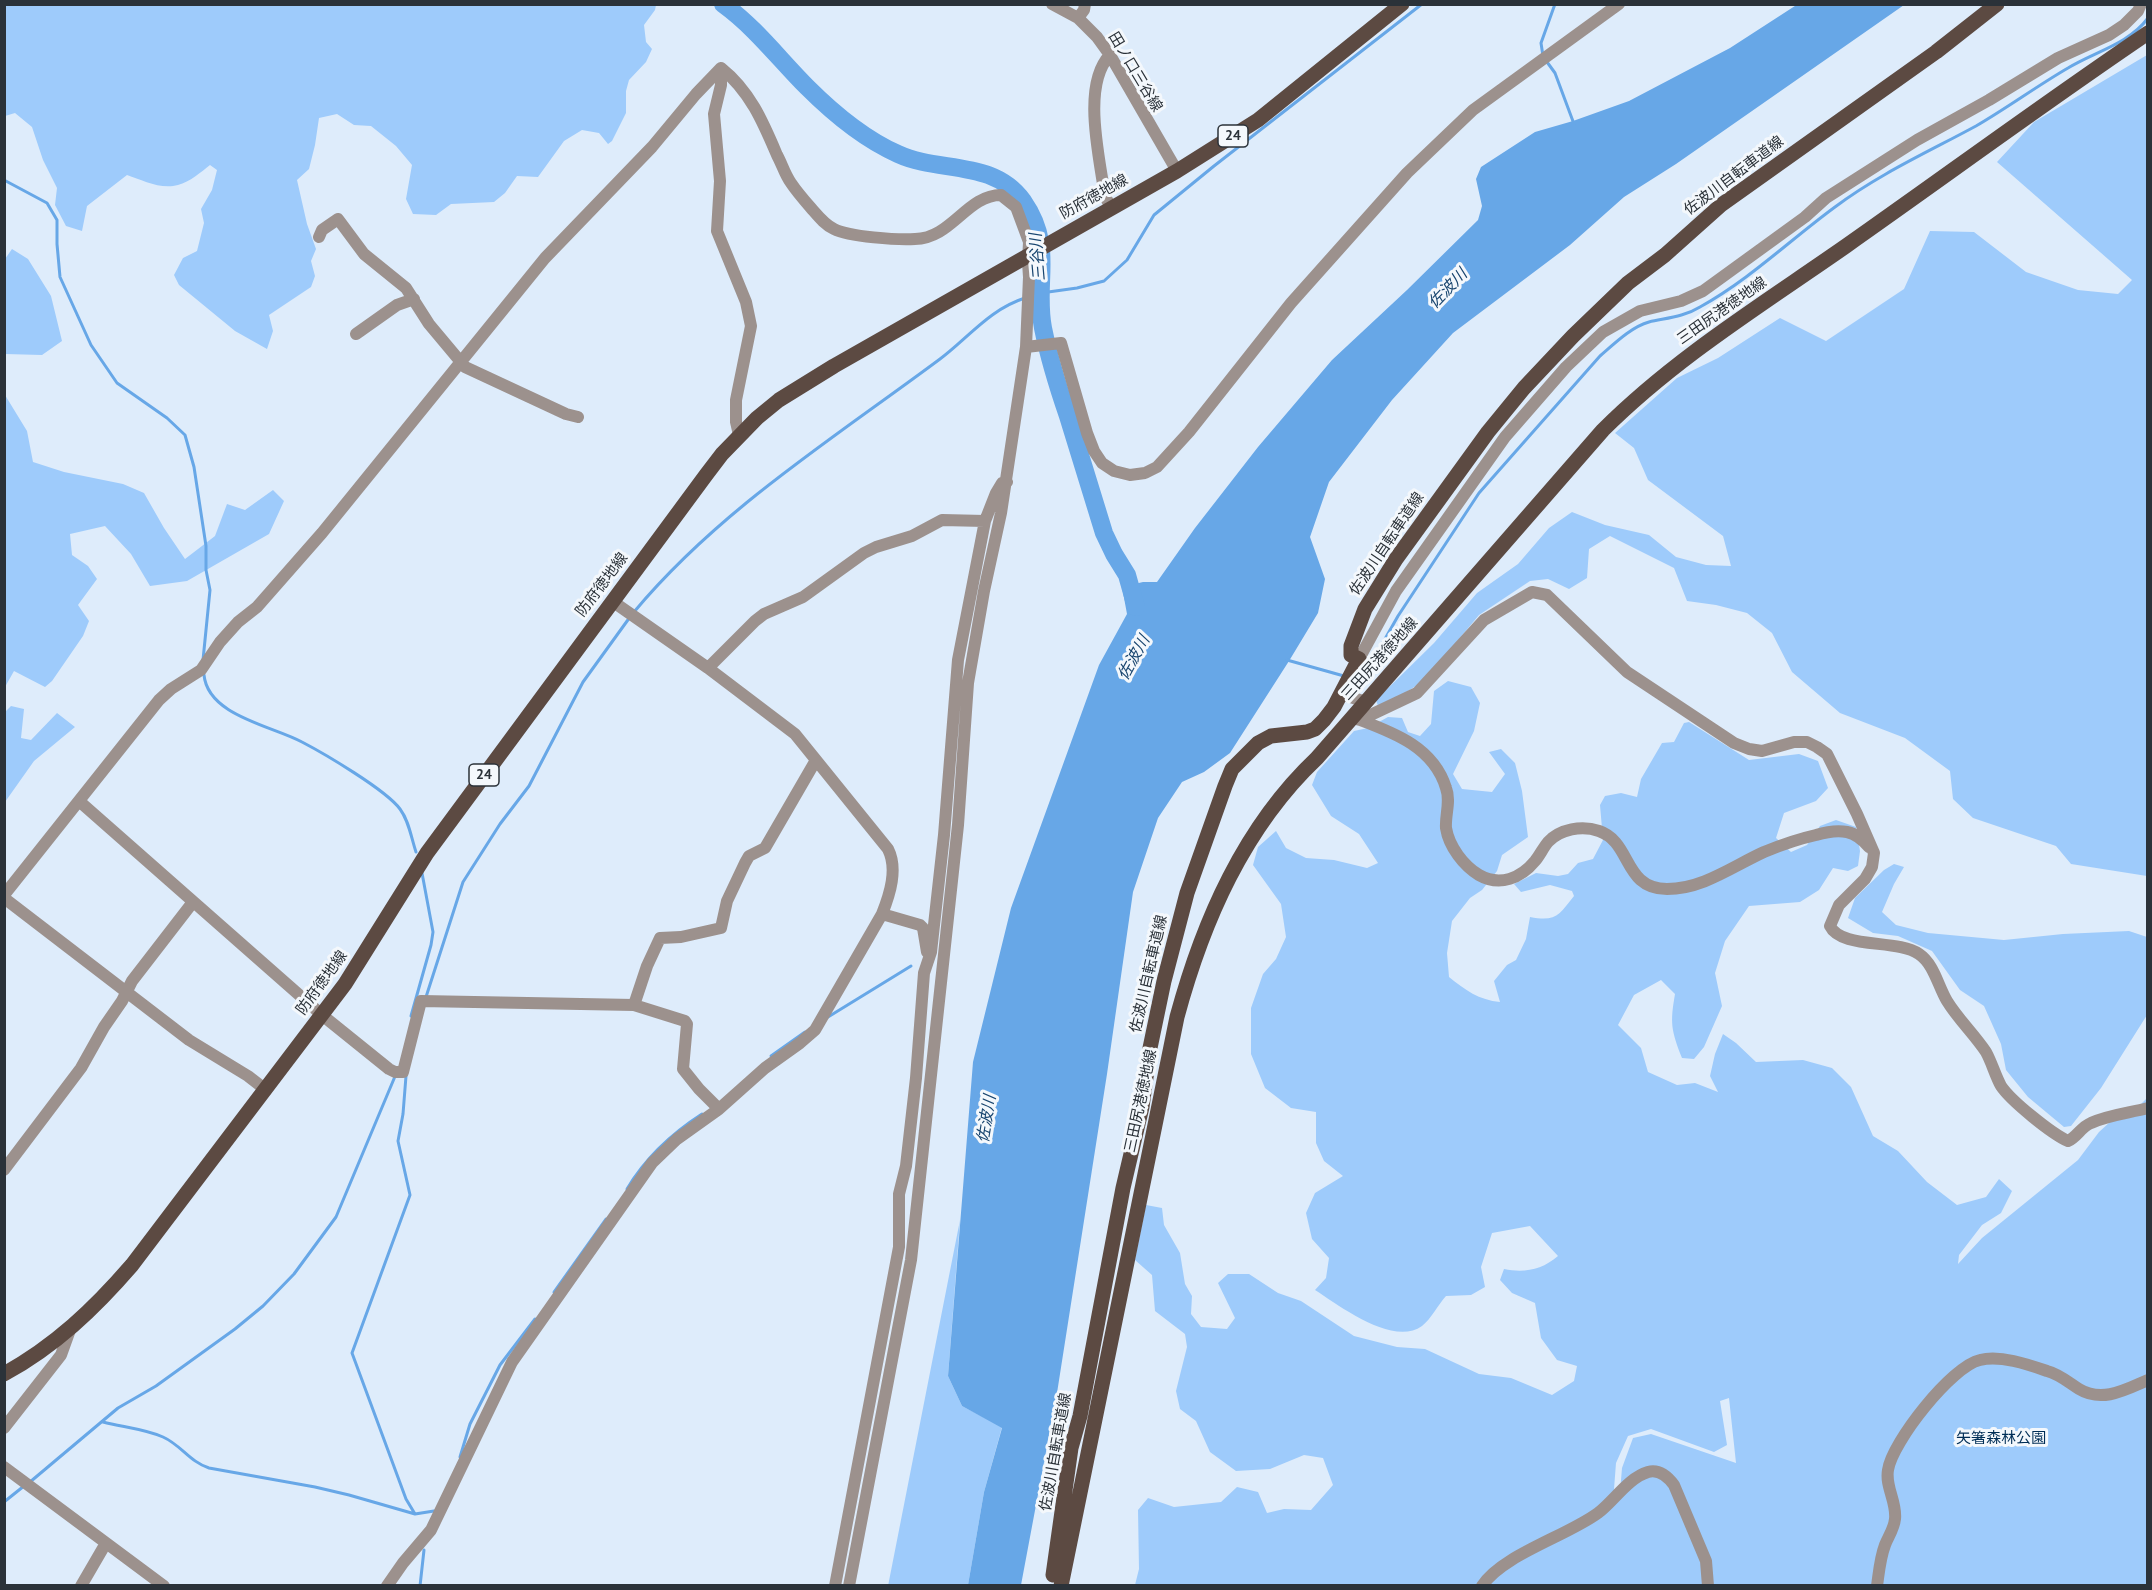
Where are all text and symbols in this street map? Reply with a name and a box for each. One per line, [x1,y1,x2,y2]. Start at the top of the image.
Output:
street label: 田ノ口三谷線 [1104,29,1166,115]
road number: 24 [1218,125,1248,147]
street label: 佐波川自転車道線 [1681,133,1787,219]
street label: 防府徳地線 [1057,171,1131,223]
water label: 三谷川 [1026,232,1050,282]
water label: 佐波川 [1424,265,1472,313]
street label: 三田尻港徳地線 [1674,274,1770,348]
street label: 佐波川自転車道線 [1346,489,1428,599]
street label: 防府徳地線 [572,550,632,620]
street label: 三田尻港徳地線 [1338,614,1422,704]
water label: 佐波川 [1114,632,1154,684]
road number: 24 [469,764,499,786]
street label: 佐波川自転車道線 [1127,914,1171,1034]
street label: 防府徳地線 [293,947,351,1019]
street label: 三田尻港徳地線 [1121,1048,1161,1154]
water label: 佐波川 [974,1094,1000,1144]
street label: 佐波川自転車道線 [1037,1391,1075,1513]
park label: 矢箸森林公園 [1956,1430,2046,1448]

